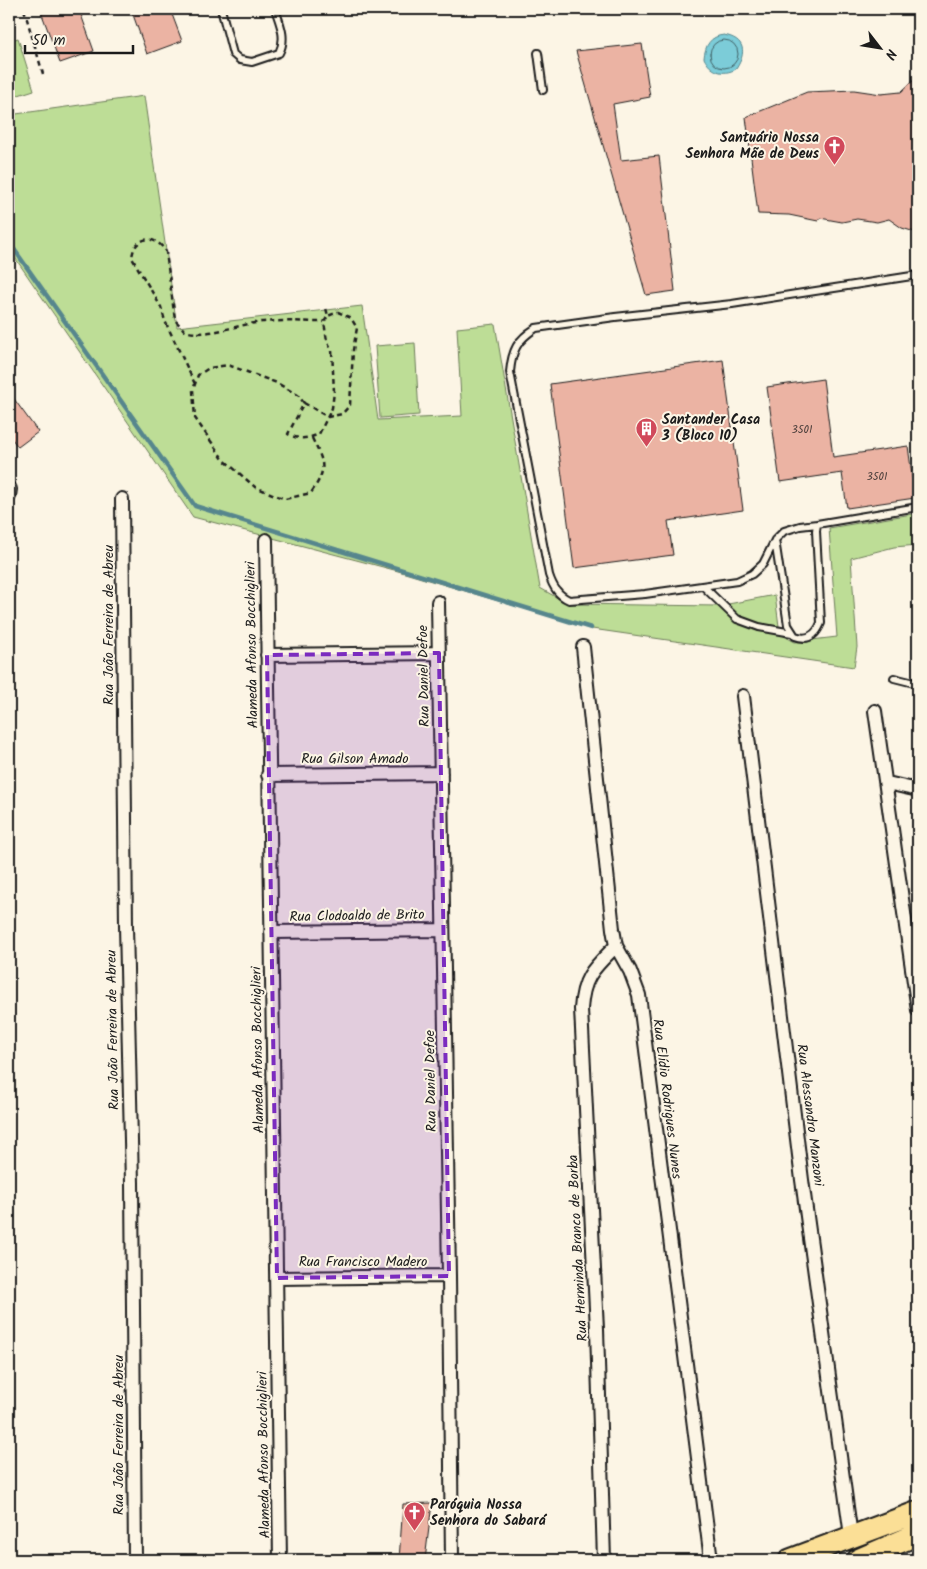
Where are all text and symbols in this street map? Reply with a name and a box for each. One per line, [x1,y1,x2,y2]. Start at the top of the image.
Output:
scale bar [25,22,132,54]
north arrow [854,22,904,72]
text: 50 m [32,29,66,53]
text: N [878,45,902,64]
place label: Santuário Nossa Senhora Mãe de Deus [685,127,819,165]
church icon: Santuário Nossa Senhora Mãe de Deus [823,134,847,165]
place label: Santander Casa 3 (Bloco 10) [661,409,760,447]
building icon: Santander Casa 3 (Bloco 10) [634,416,658,447]
house number: 3501 [791,421,813,439]
house number: 3501 [866,468,888,486]
street label: Rua João Ferreira de Abreu [98,545,120,705]
street label: Alameda Afonso Bocchiglieri [240,561,264,729]
street label: Rua Daniel Defoe [412,624,436,727]
street label: Rua Gilson Amado [301,748,409,770]
street label: Rua Clodoaldo de Brito [289,904,425,928]
street label: Rua João Ferreira de Abreu [101,949,125,1110]
street label: Alameda Afonso Bocchiglieri [246,966,270,1134]
street label: Rua Elídio Rodrigues Nunes [646,1018,688,1180]
street label: Rua Daniel Defoe [419,1029,443,1132]
street label: Rua Alessandro Manzoni [790,1043,830,1188]
street label: Rua Herminda Branco de Borba [562,1154,594,1342]
street label: Rua Francisco Madero [299,1251,427,1273]
street label: Rua João Ferreira de Abreu [108,1355,130,1515]
street label: Alameda Afonso Bocchiglieri [252,1371,276,1539]
place label: Paróquia Nossa Senhora do Sabará [430,1494,548,1532]
church icon: Paróquia Nossa Senhora do Sabará [402,1501,426,1532]

